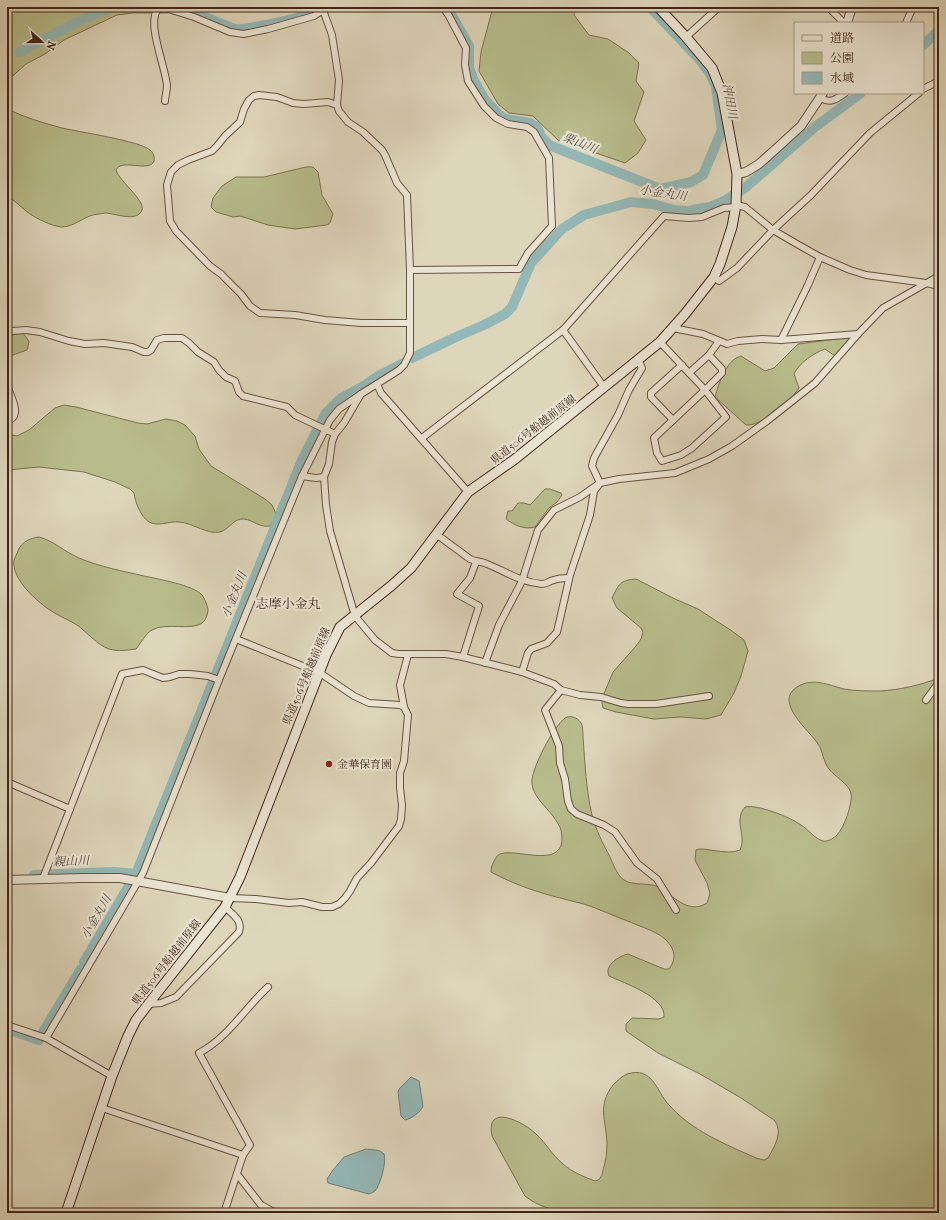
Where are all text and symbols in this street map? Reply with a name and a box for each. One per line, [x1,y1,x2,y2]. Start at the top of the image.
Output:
north arrow [22,22,62,62]
legend [794,22,924,94]
text: 道路 [830,31,854,45]
text: N [43,39,58,52]
text: 公園 [830,51,854,65]
text: 水域 [830,71,854,85]
water label: 沖田川 [720,82,740,122]
water label: 栗山川 [561,130,601,157]
water label: 小金丸川 [638,183,690,204]
street label: 県道506号船越前原線 [488,392,579,467]
water label: 小金丸川 [219,568,250,620]
district label: 志摩小金丸 [255,596,321,611]
street label: 県道506号船越前原線 [280,625,333,727]
place label: 金華保育園 [337,758,392,771]
marker: 金華保育園 [324,759,334,769]
water label: 親山川 [53,853,91,869]
water label: 小金丸川 [78,891,115,941]
street label: 県道506号船越前原線 [129,917,204,1008]

